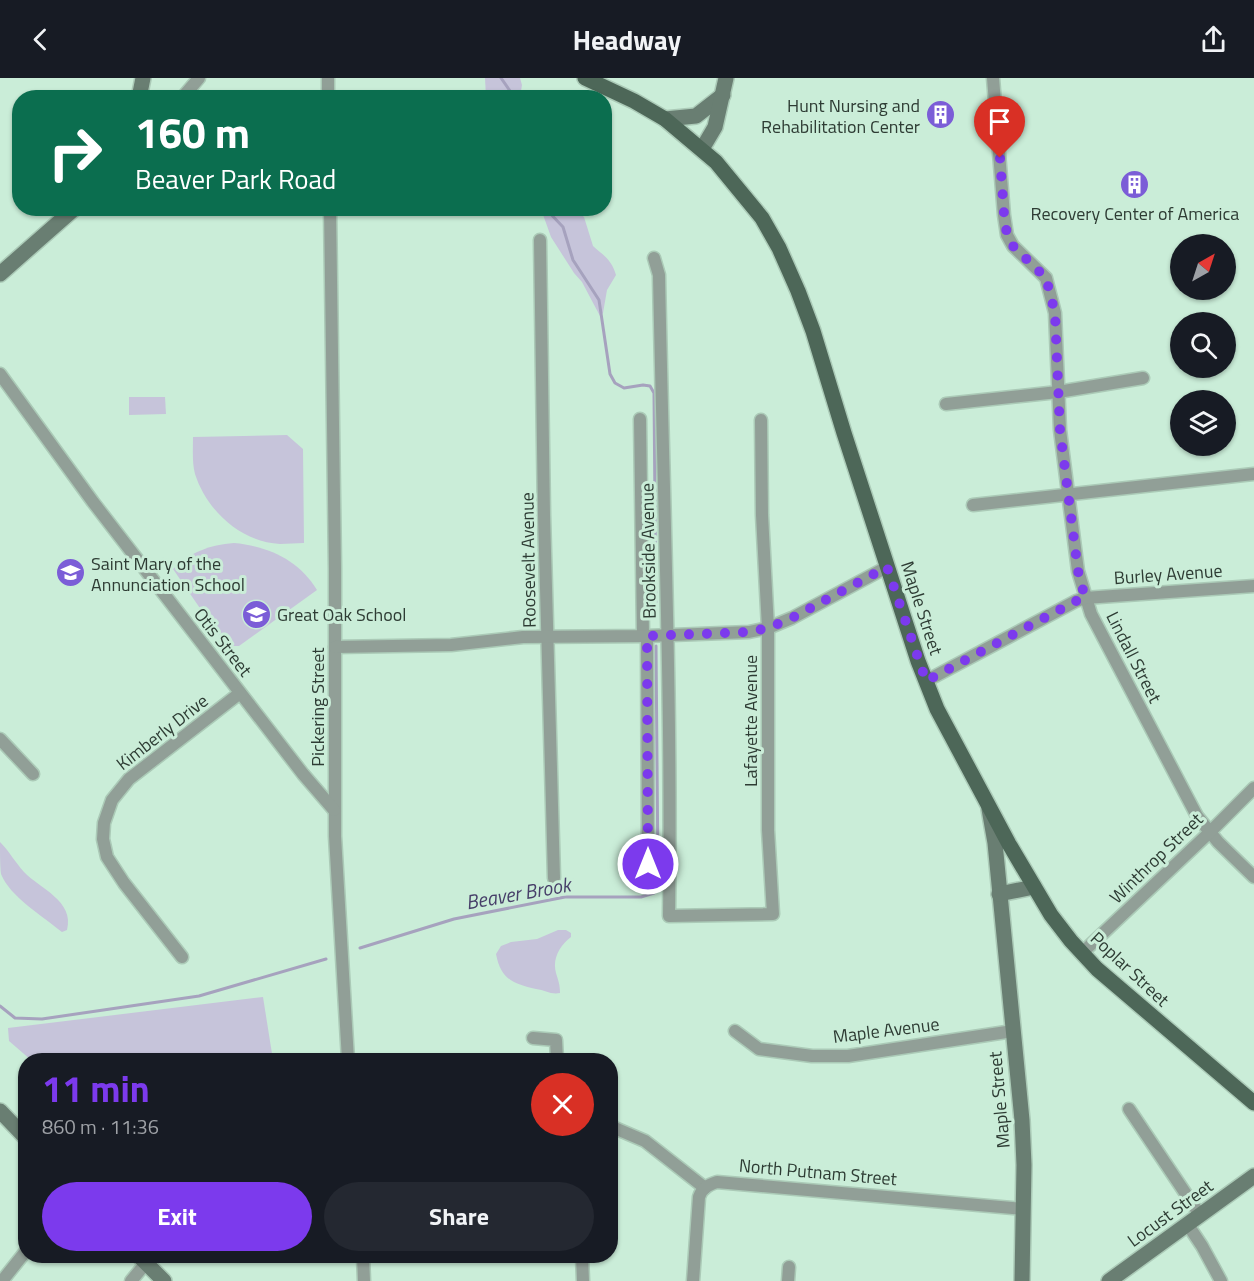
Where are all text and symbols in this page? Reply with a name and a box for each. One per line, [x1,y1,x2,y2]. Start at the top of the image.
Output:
text: Headway [573,19,681,60]
icon: back [24,23,57,56]
icon: share [1197,23,1230,56]
place label: Hunt Nursing and Rehabilitation Center [761,92,920,140]
pin [974,96,1025,158]
building icon: Hunt Nursing and Rehabilitation Center [925,99,957,131]
text: 160 m [135,100,250,164]
icon: arrive [983,105,1016,138]
icon: right [36,114,114,192]
text: Beaver Park Road [135,158,336,199]
building icon: Recovery Center of America [1119,168,1151,200]
place label: Recovery Center of America [1031,200,1239,227]
north arrow [1170,234,1236,300]
map controls [1170,234,1236,456]
button: search [1170,312,1236,378]
button: layers [1170,390,1236,456]
street label: Brookside Avenue [633,483,663,619]
street label: Roosevelt Avenue [513,492,543,628]
place label: Saint Mary of the Annunciation School [91,550,245,598]
school or university icon: Saint Mary of the Annunciation School [54,557,86,589]
street label: Burley Avenue [1113,557,1223,591]
street label: Maple Street [894,558,950,659]
school or university icon: Great Oak School [240,598,272,630]
place label: Great Oak School [277,601,406,628]
street label: Otis Street [187,602,259,683]
street label: Lindall Street [1099,607,1169,708]
street label: Pickering Street [304,647,331,767]
street label: Lafayette Avenue [737,655,764,787]
street label: Kimberly Drive [110,687,214,777]
street label: Winthrop Street [1103,806,1209,910]
position arrow [616,832,680,896]
water label: Beaver Brook [463,868,575,917]
street label: Poplar Street [1084,925,1176,1013]
street label: Maple Avenue [831,1010,941,1050]
street label: Maple Street [981,1050,1017,1150]
text: 11 min [42,1061,150,1116]
button: close [531,1073,594,1136]
text: 860 m · 11:36 [42,1111,159,1142]
street label: North Putnam Street [738,1152,899,1192]
street label: Locust Street [1121,1172,1219,1253]
button: Exit [42,1182,312,1251]
button: Share [324,1182,594,1251]

